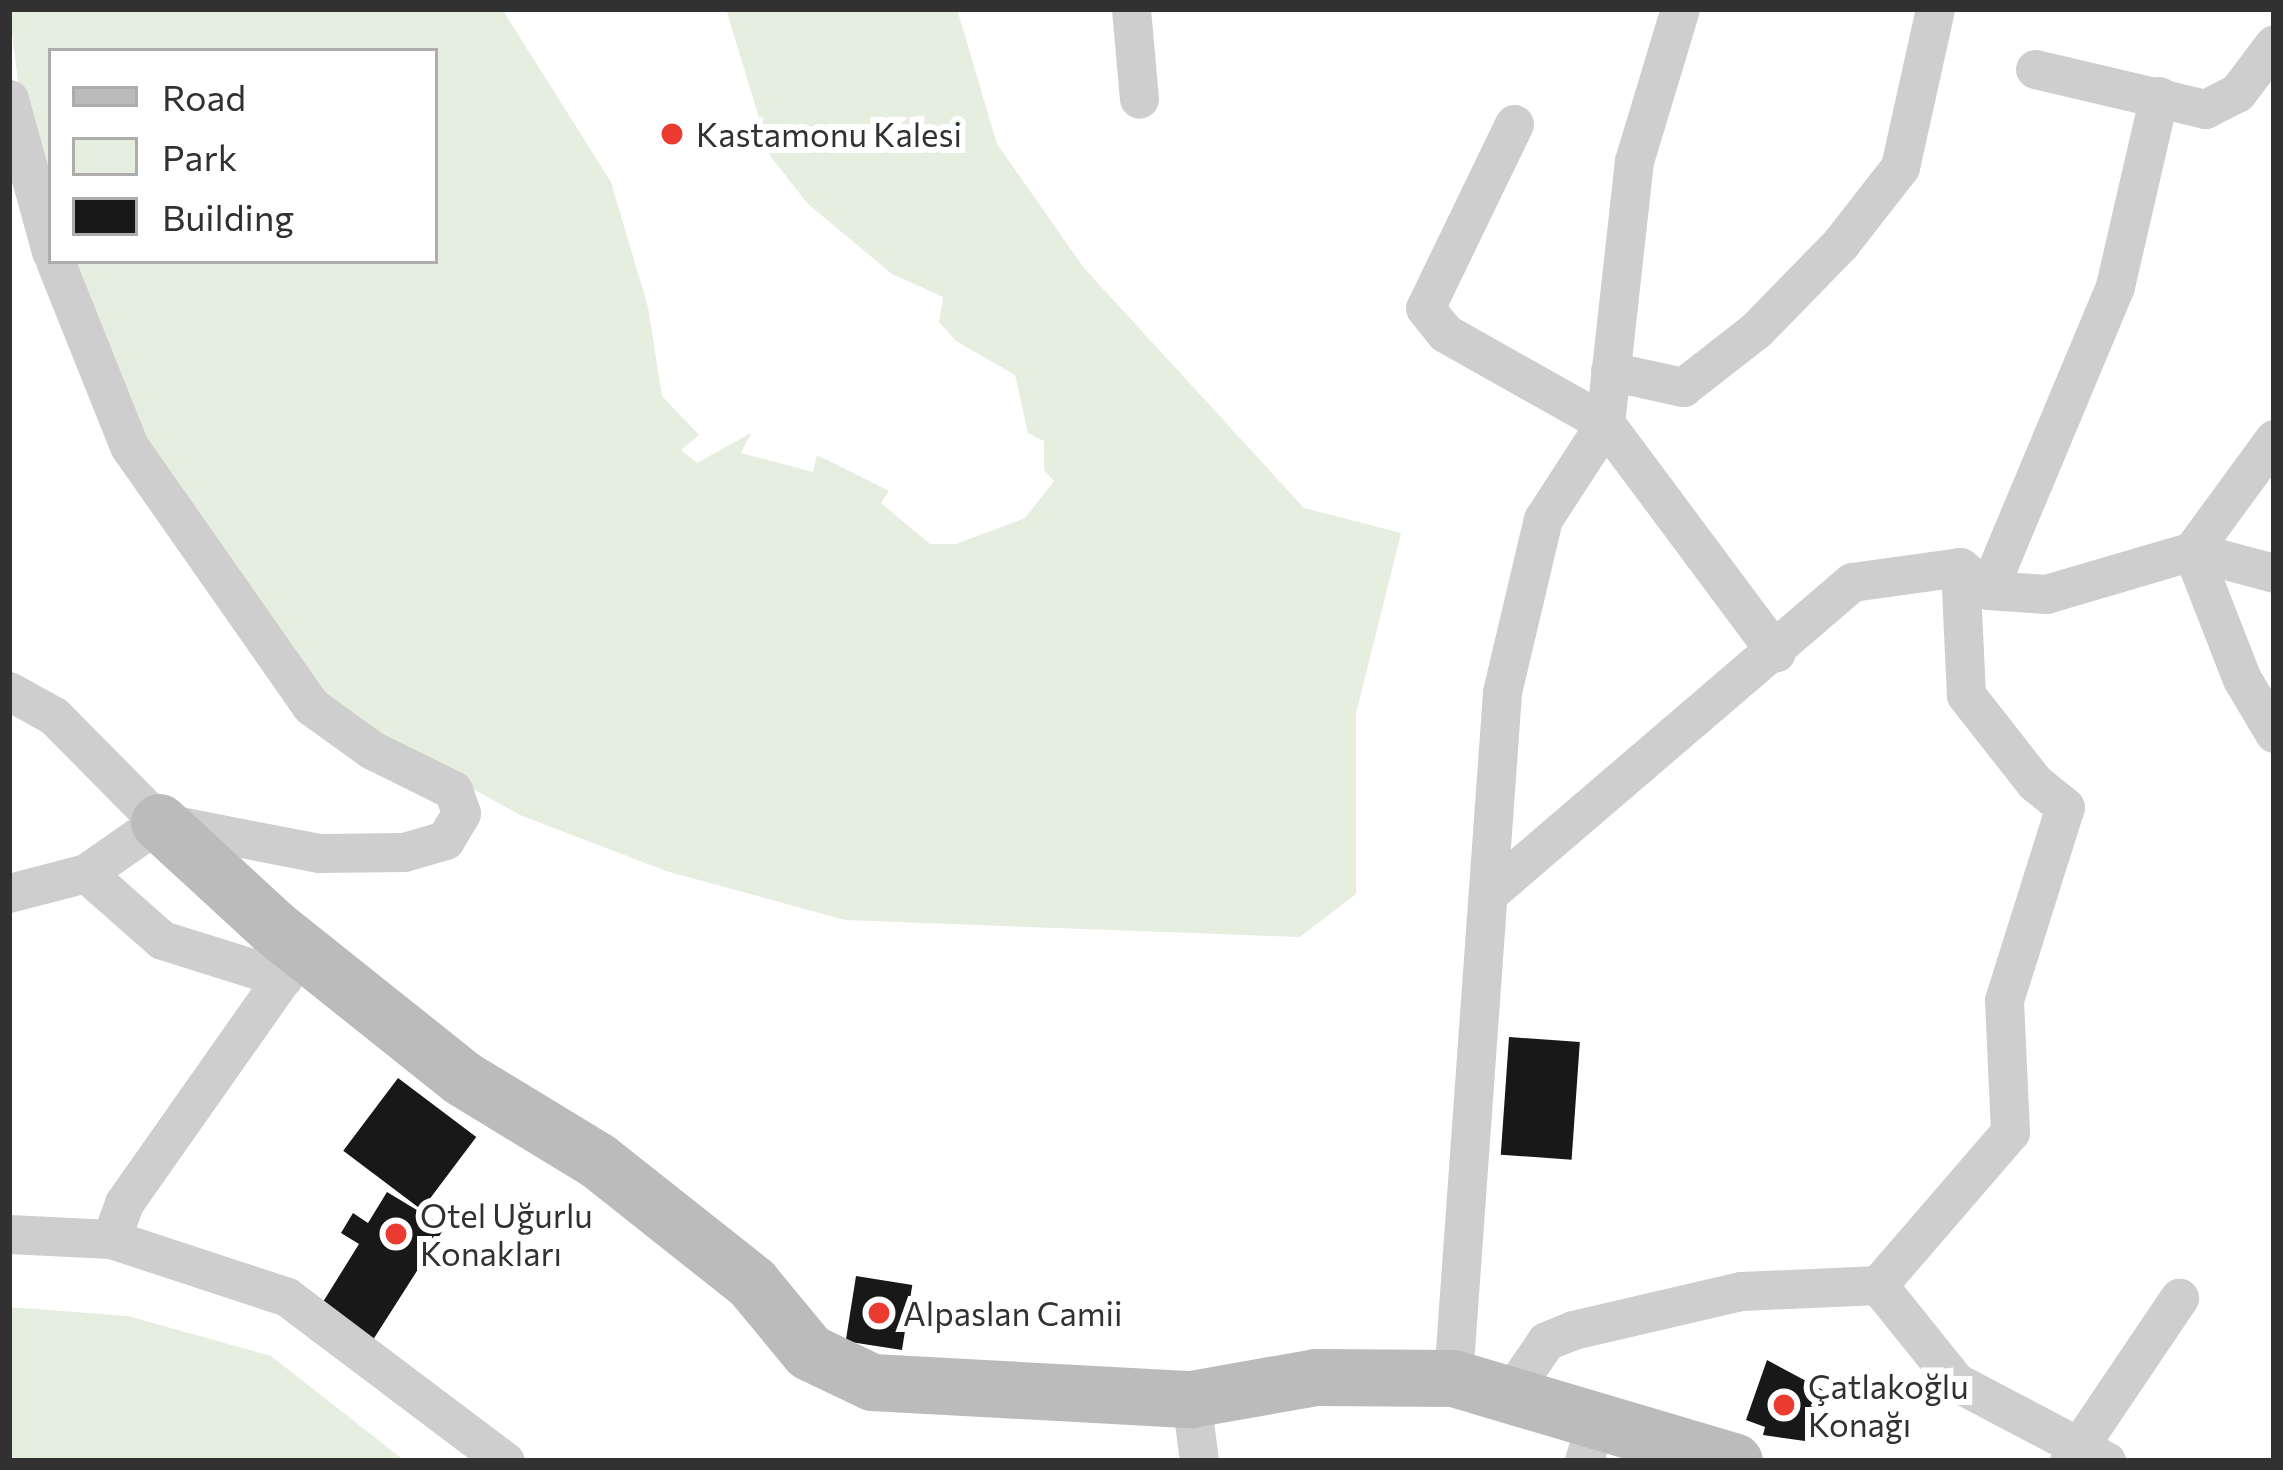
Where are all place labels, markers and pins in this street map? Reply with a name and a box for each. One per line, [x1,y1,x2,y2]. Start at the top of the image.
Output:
place label: Kastamonu Kalesi [696,114,962,154]
marker: Kastamonu Kalesi [659,121,685,147]
place label: Otel Uğurlu Konakları [420,1195,593,1273]
marker: Otel Uğurlu Konakları [383,1221,409,1247]
place label: Alpaslan Camii [903,1293,1122,1333]
marker: Alpaslan Camii [866,1300,892,1326]
place label: Çatlakoğlu Konağı [1808,1366,1969,1444]
marker: Çatlakoğlu Konağı [1771,1392,1797,1418]

